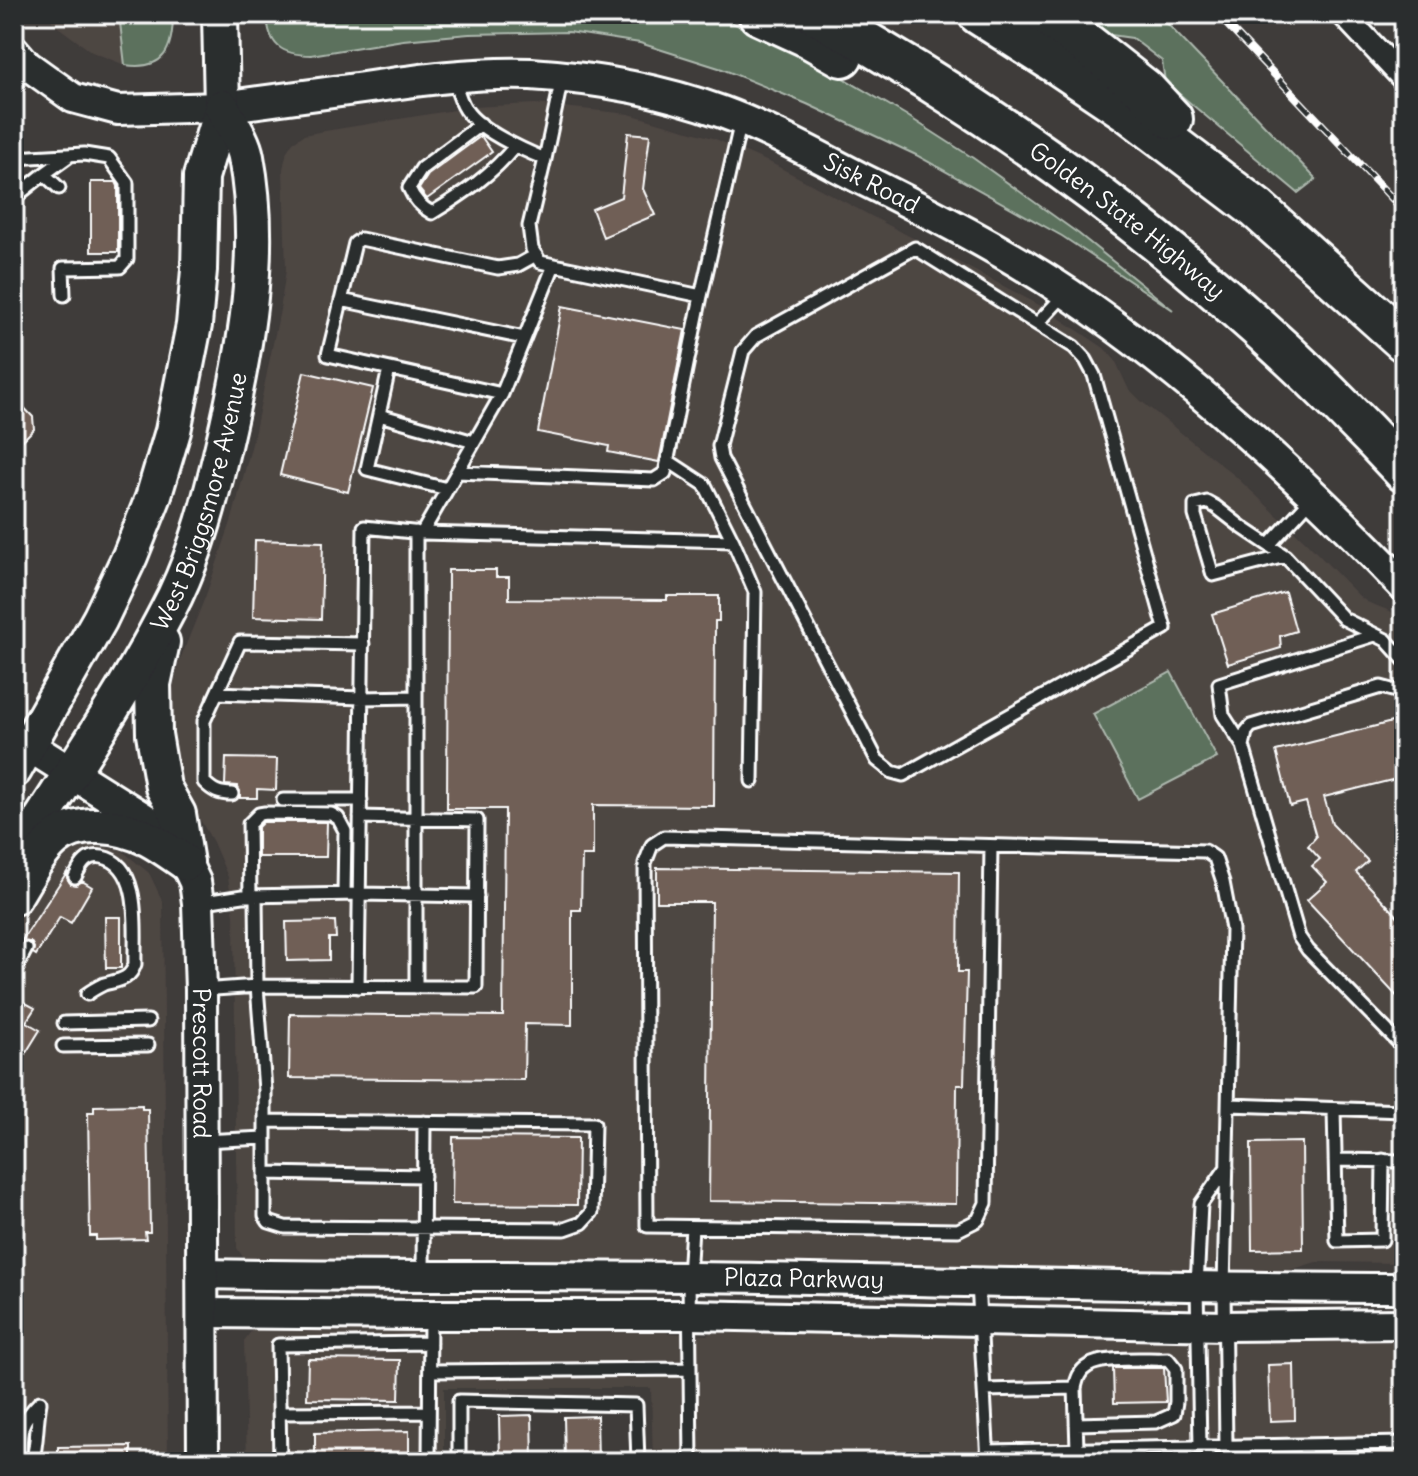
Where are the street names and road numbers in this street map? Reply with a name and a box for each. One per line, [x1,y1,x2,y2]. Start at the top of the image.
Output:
street label: Golden State Highway [1024,135,1232,305]
street label: Sisk Road [819,146,925,219]
street label: West Briggsmore Avenue [144,370,253,636]
street label: Prescott Road [187,988,218,1139]
street label: Plaza Parkway [724,1261,884,1294]

